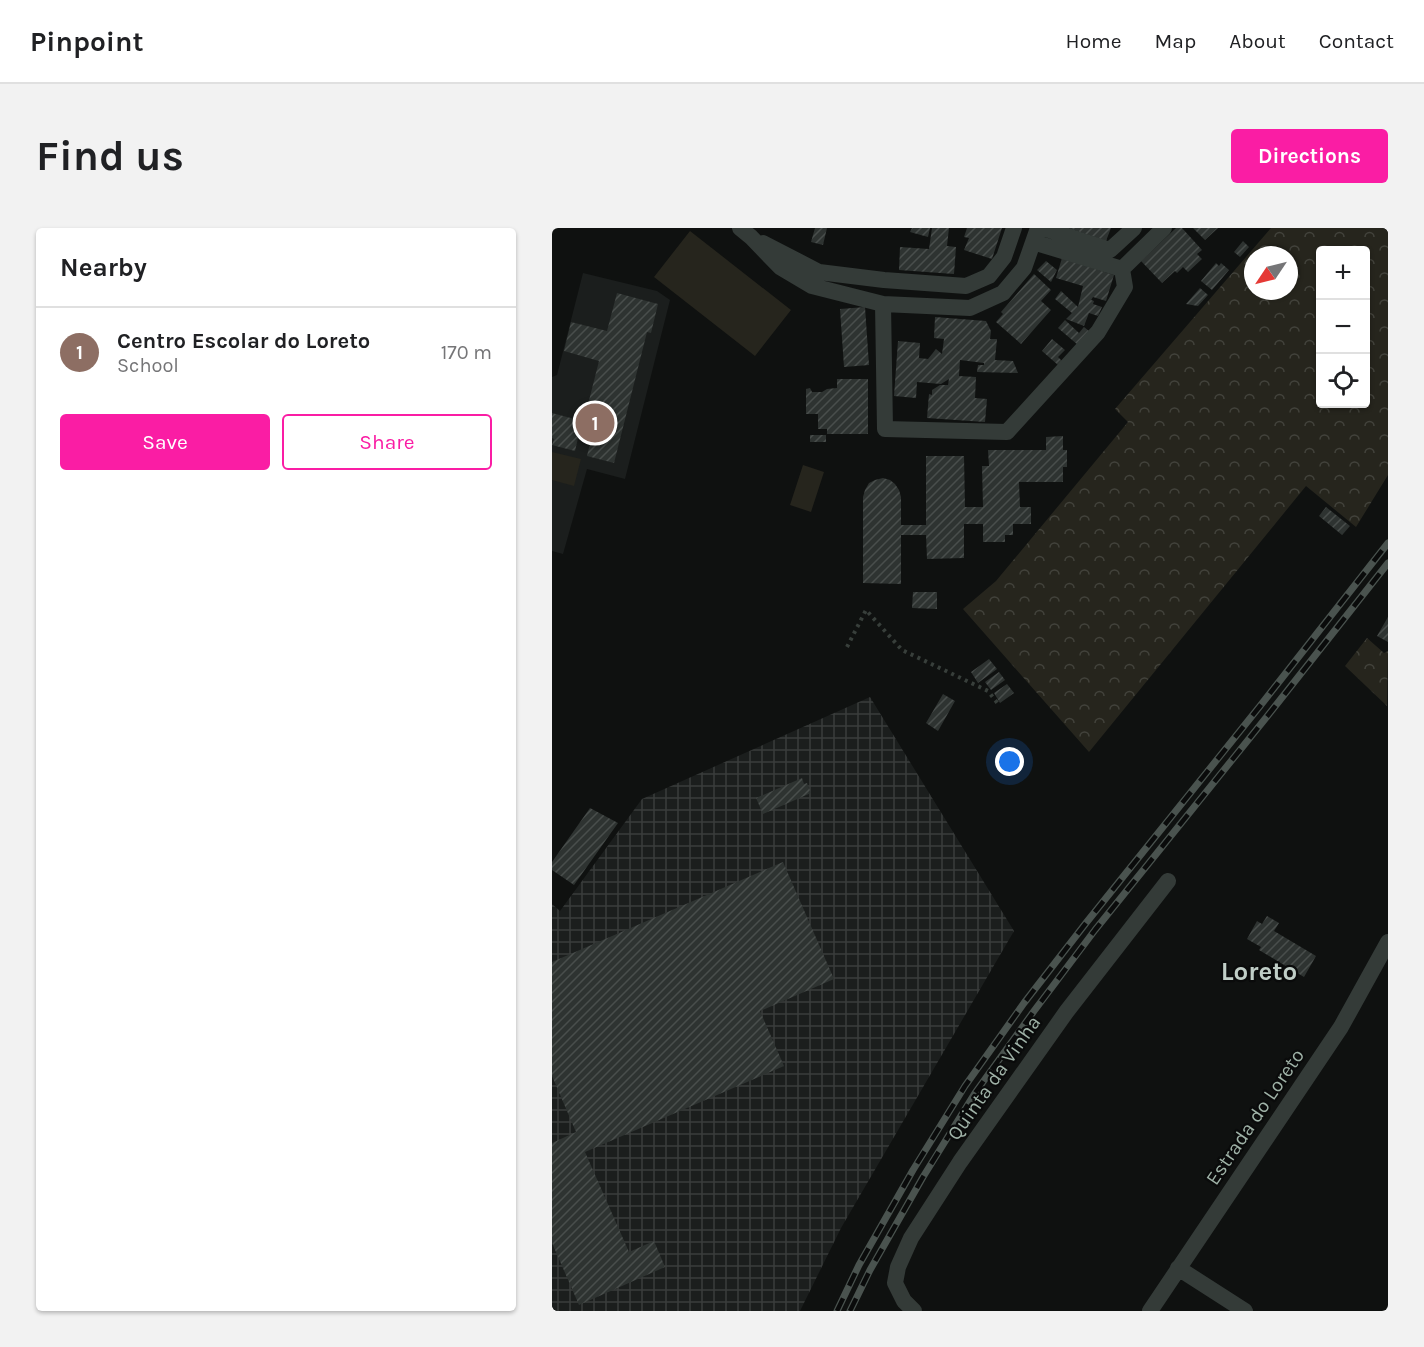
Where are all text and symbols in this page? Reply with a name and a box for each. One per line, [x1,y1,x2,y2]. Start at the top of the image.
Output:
text: Pinpoint [30,25,143,58]
text: Home [1066,29,1122,53]
text: Map [1155,29,1196,53]
text: About [1229,29,1286,53]
text: Contact [1319,29,1394,53]
button: Directions [1231,129,1388,183]
text: Find us [36,131,184,181]
north arrow [1244,246,1298,300]
map controls [1316,246,1370,408]
button: + [1316,246,1370,300]
text: Nearby [60,252,147,283]
button: − [1316,300,1370,354]
text: Centro Escolar do Loreto [117,328,370,354]
text: 1 [76,341,83,364]
text: 170 m [441,341,492,364]
text: School [117,354,179,377]
button: locate [1316,354,1370,408]
pin: 1 [576,400,615,446]
button: Save [60,414,270,470]
button: Share [282,414,492,470]
your location [995,747,1024,776]
district label: Loreto [1221,956,1297,987]
street label: Quinta da Vinha [943,1011,1045,1145]
street label: Estrada do Loreto [1201,1045,1309,1189]

